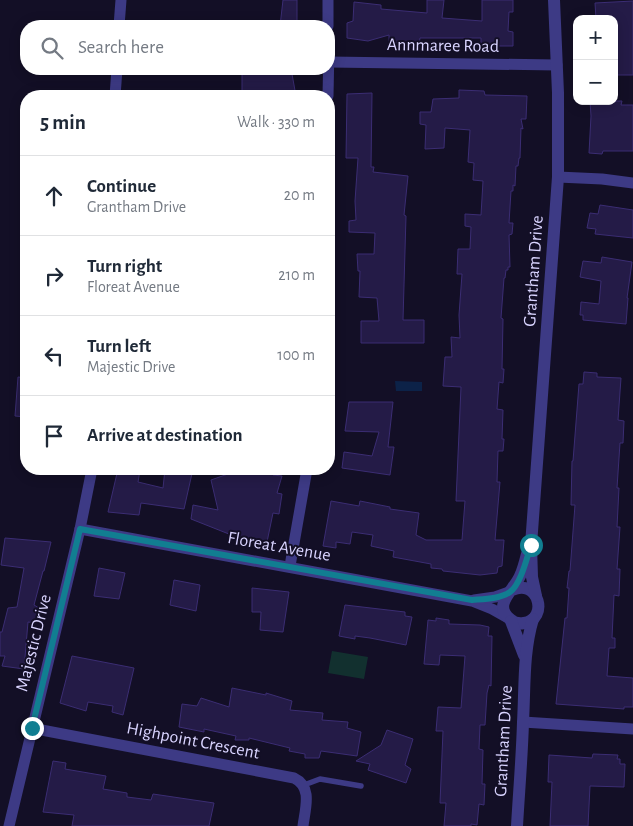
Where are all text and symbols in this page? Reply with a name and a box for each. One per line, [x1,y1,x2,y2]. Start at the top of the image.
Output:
map controls [573,15,618,105]
button: + [573,15,618,60]
search box [20,20,335,75]
icon: search [38,34,66,62]
street label: Annmaree Road [387,36,499,56]
text: Search here [78,38,164,57]
button: − [573,60,618,105]
text: 5 min [40,112,86,133]
text: Walk · 330 m [237,114,315,130]
text: Continue [87,177,156,196]
icon: ahead [40,182,68,210]
text: 20 m [284,187,315,203]
text: Grantham Drive [87,199,186,215]
street label: Grantham Drive [521,215,547,327]
text: Turn right [87,257,162,276]
icon: right [40,262,68,290]
text: 210 m [278,267,315,283]
text: Floreat Avenue [87,279,180,295]
text: Turn left [87,337,151,356]
icon: left [40,342,68,370]
text: 100 m [277,347,315,363]
text: Majestic Drive [87,359,175,375]
icon: arrive [40,422,68,450]
text: Arrive at destination [87,426,243,445]
street label: Floreat Avenue [226,529,332,565]
route start [520,534,543,557]
street label: Majestic Drive [13,593,55,693]
street label: Grantham Drive [492,685,516,797]
route end [21,717,44,740]
street label: Highpoint Crescent [125,719,261,763]

